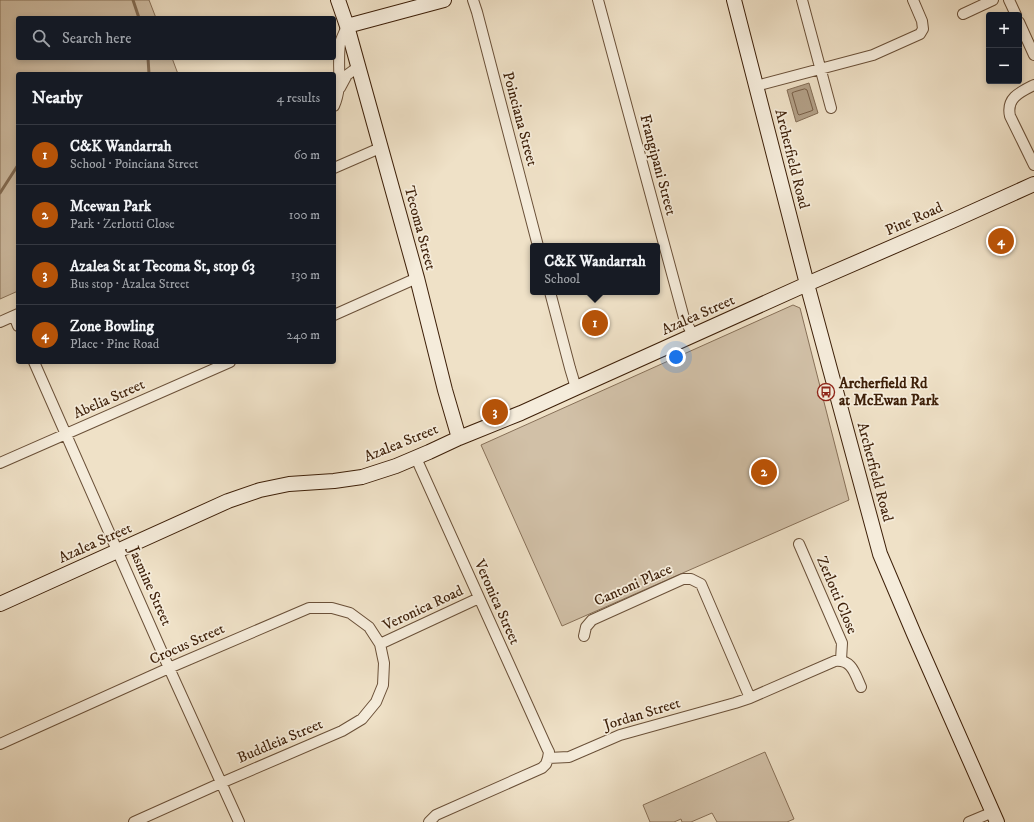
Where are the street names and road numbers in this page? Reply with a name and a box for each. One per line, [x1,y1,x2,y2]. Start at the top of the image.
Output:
street label: Poinciana Street [498,70,542,168]
street label: Archerfield Road [770,107,814,211]
street label: Frangipani Street [635,112,681,218]
street label: Tecoma Street [400,184,440,272]
street label: Pine Road [882,198,946,240]
street label: Azalea Street [658,290,738,340]
street label: Abelia Street [70,375,148,423]
street label: Azalea Street [361,419,441,466]
street label: Archerfield Road [853,420,898,524]
street label: Azalea Street [55,518,135,568]
street label: Jasmine Street [123,542,176,629]
street label: Zerlotti Close [812,553,862,637]
street label: Veronica Street [469,556,524,648]
street label: Cantoni Place [591,559,675,611]
street label: Veronica Road [379,581,467,635]
street label: Crocus Street [147,619,228,669]
street label: Jordan Street [600,693,683,735]
street label: Buddleia Street [234,714,326,768]

